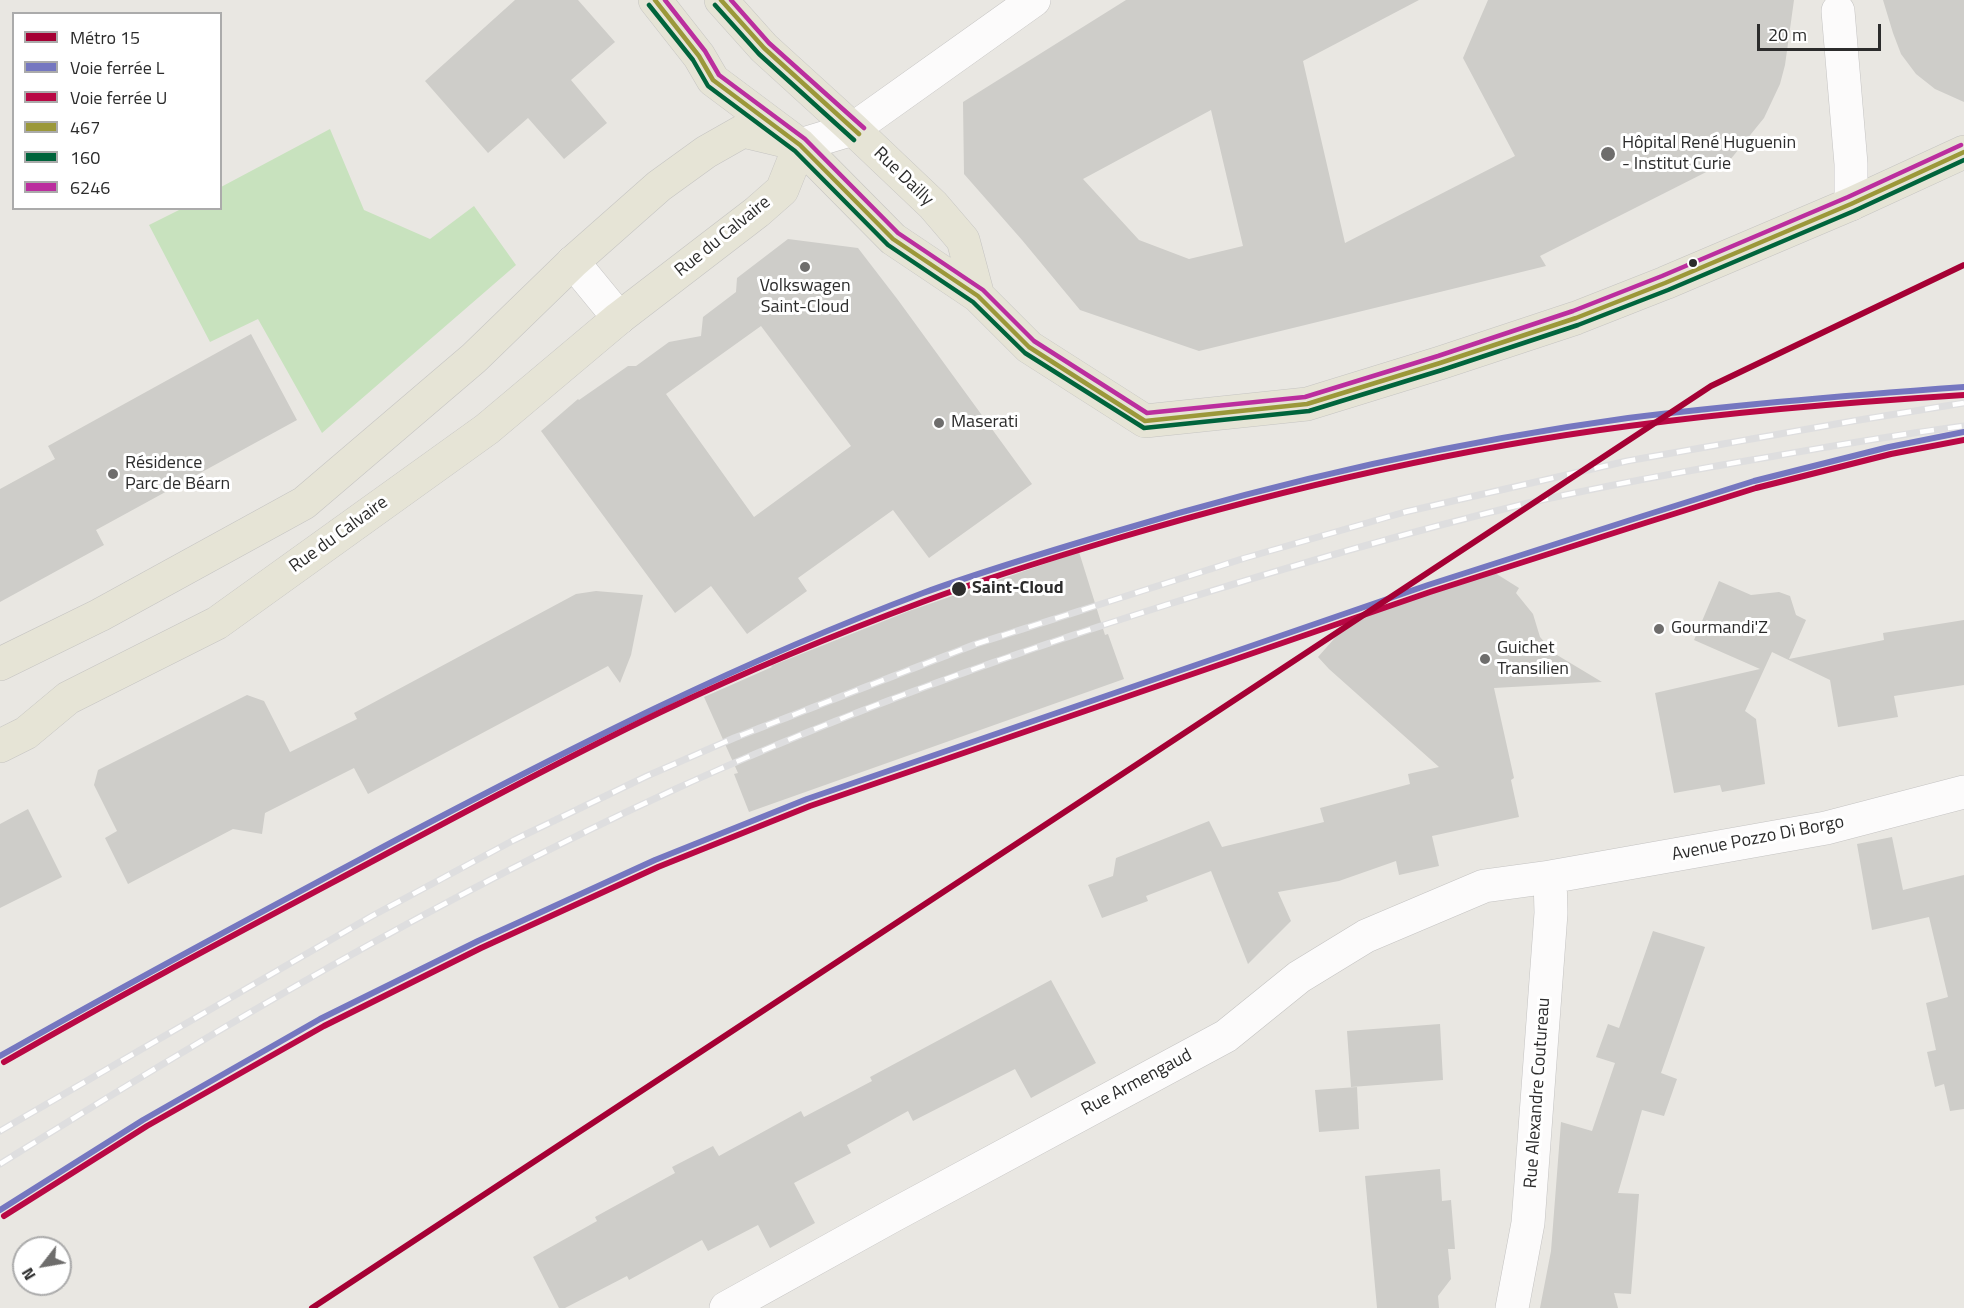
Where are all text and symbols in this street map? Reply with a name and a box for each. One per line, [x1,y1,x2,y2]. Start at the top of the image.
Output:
legend [12,12,222,210]
scale bar [1760,12,1884,50]
text: 20 m [1768,21,1807,48]
text: Métro 15 [70,24,140,51]
text: Voie ferrée L [70,54,164,81]
text: Voie ferrée U [70,84,167,111]
text: 467 [70,114,100,141]
place label: Hôpital René Huguenin - Institut Curie [1622,133,1796,176]
street label: Rue Dailly [868,143,938,211]
text: 160 [70,144,100,171]
marker: Hôpital René Huguenin - Institut Curie [1599,145,1617,163]
text: 6246 [70,174,110,201]
street label: Rue du Calvaire [671,192,775,282]
unlabelled marker [1687,257,1699,269]
marker: Volkswagen Saint-Cloud [798,260,812,274]
place label: Volkswagen Saint-Cloud [759,276,851,318]
place label: Maserati [951,412,1018,434]
marker: Maserati [932,416,946,430]
place label: Résidence Parc de Béarn [125,453,230,496]
marker: Résidence Parc de Béarn [106,467,120,481]
street label: Rue du Calvaire [286,492,392,578]
place label: Saint-Cloud [972,578,1064,600]
marker: Saint-Cloud [950,580,968,598]
place label: Gourmandi'Z [1671,618,1768,640]
marker: Gourmandi'Z [1652,622,1666,636]
place label: Guichet Transilien [1497,638,1569,680]
marker: Guichet Transilien [1478,652,1492,666]
street label: Avenue Pozzo Di Borgo [1670,812,1846,866]
street label: Rue Alexandre Coutureau [1521,997,1555,1189]
street label: Rue Armengaud [1078,1045,1196,1121]
north arrow [12,1236,72,1296]
text: N [15,1263,41,1285]

